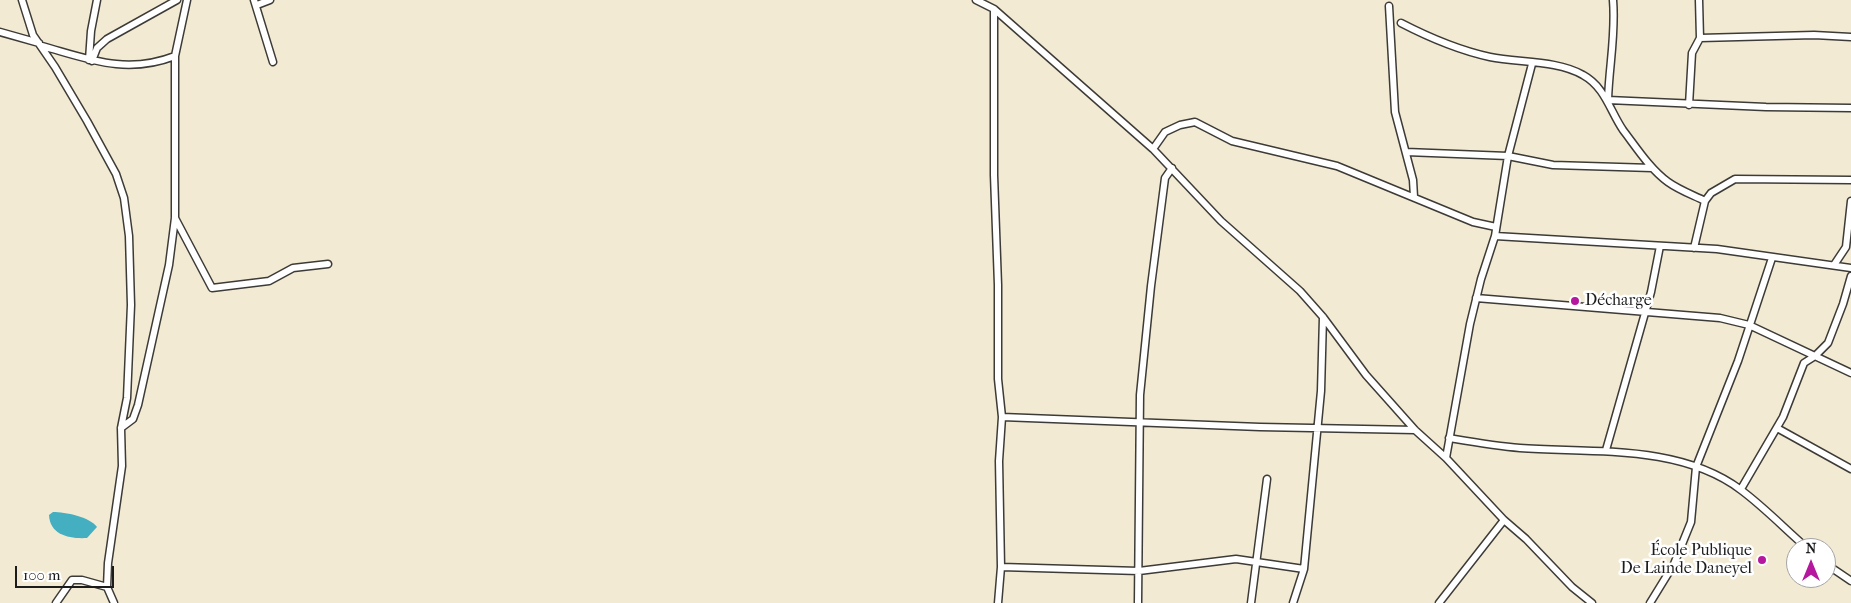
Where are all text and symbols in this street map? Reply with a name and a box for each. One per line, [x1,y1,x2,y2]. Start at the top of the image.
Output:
place label: Décharge [1585,291,1652,311]
marker: Décharge [1569,295,1581,307]
north arrow [1786,538,1836,588]
text: N [1806,540,1816,557]
place label: École Publique De Lainde Daneyel [1620,541,1752,579]
marker: École Publique De Lainde Daneyel [1756,554,1768,566]
scale bar [18,556,116,588]
text: 100 m [23,566,61,584]

